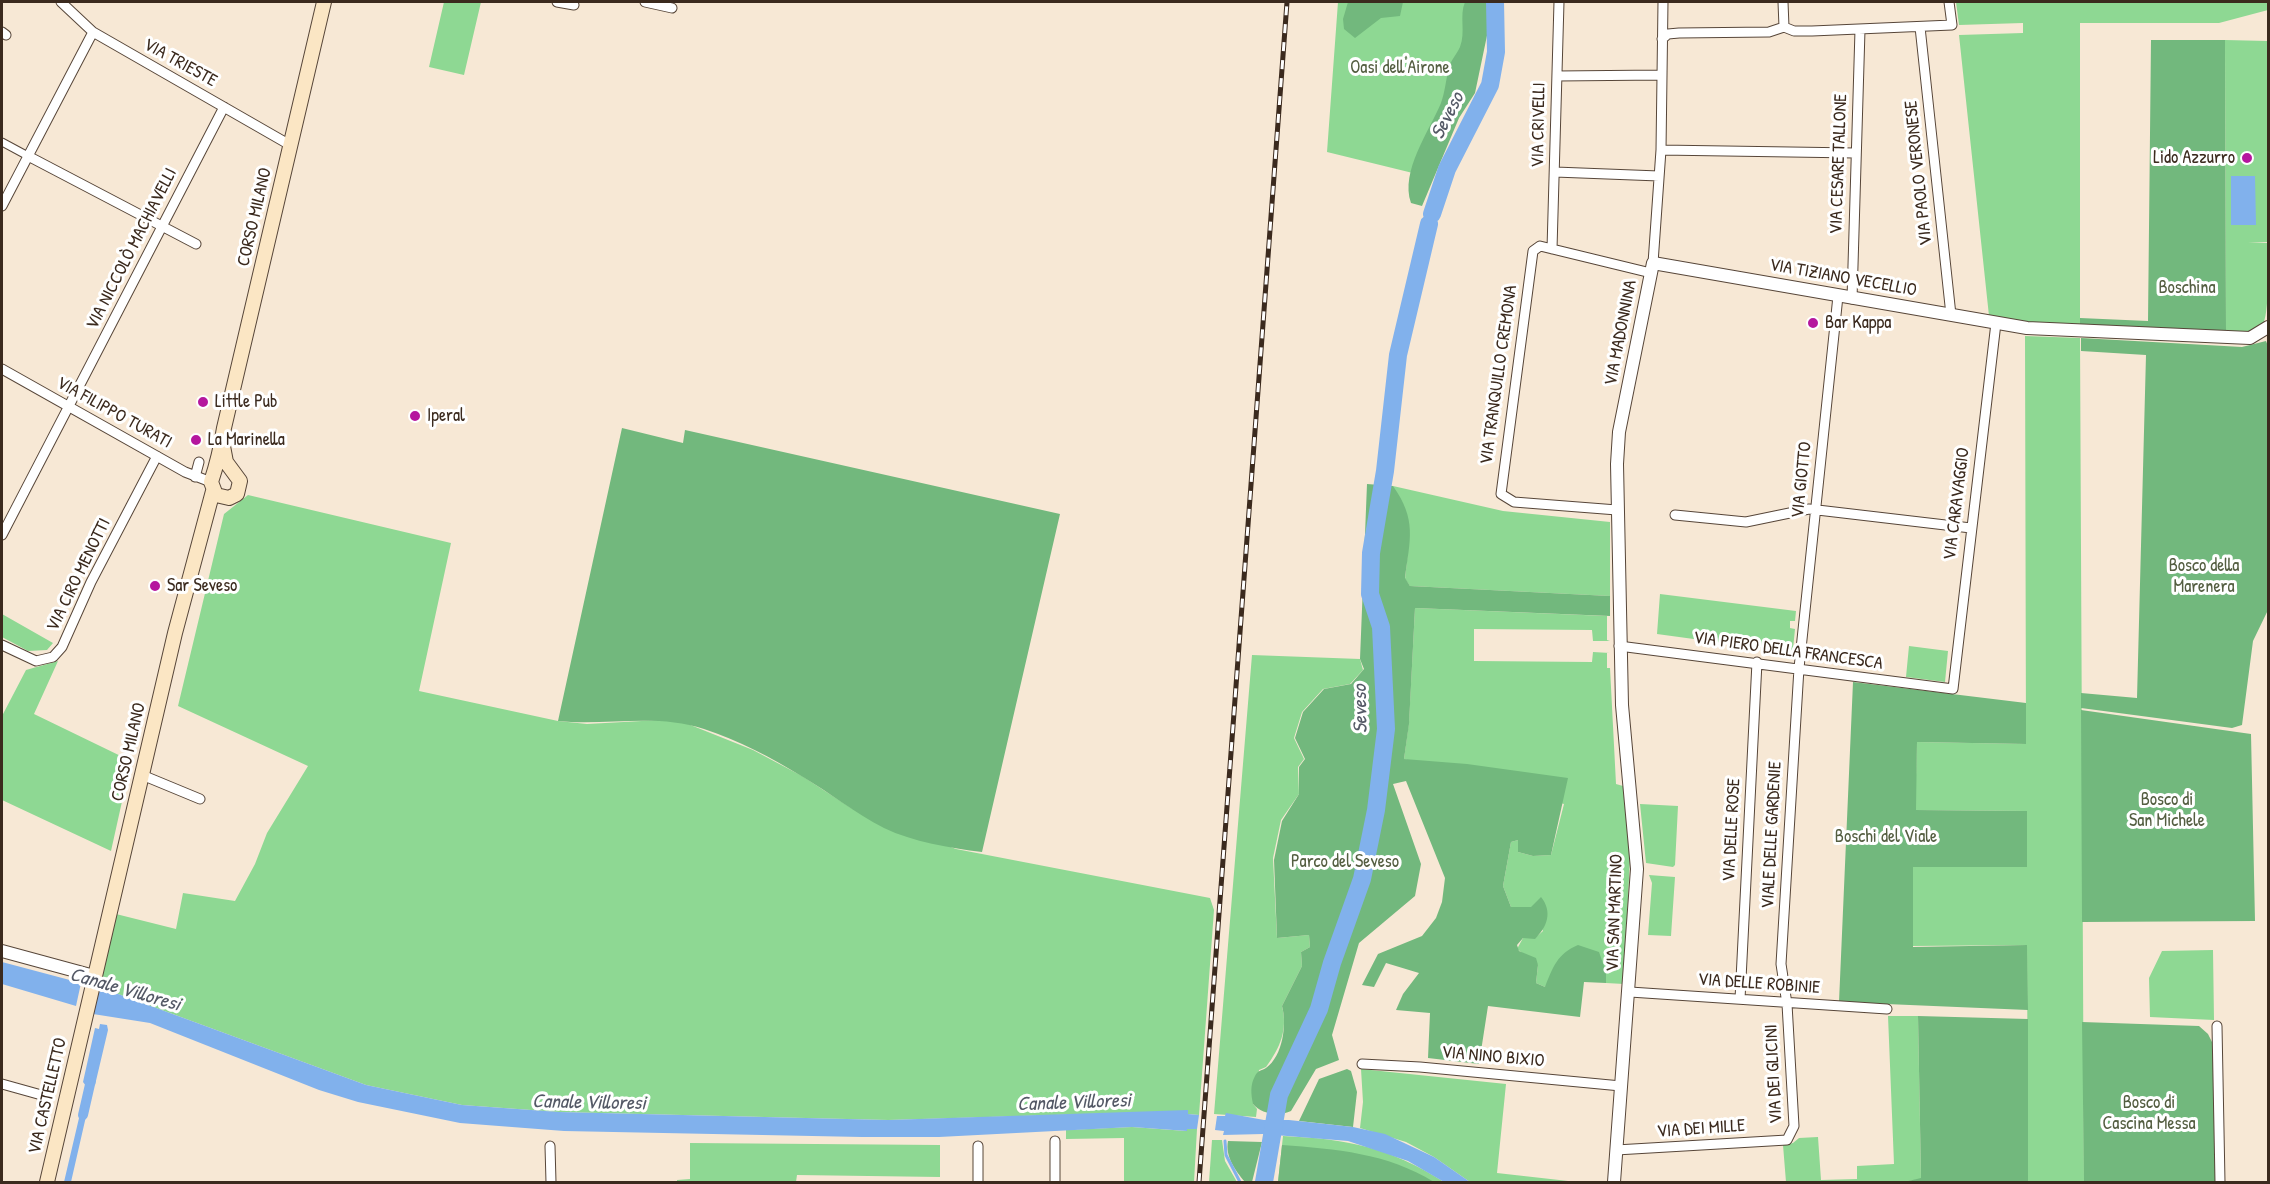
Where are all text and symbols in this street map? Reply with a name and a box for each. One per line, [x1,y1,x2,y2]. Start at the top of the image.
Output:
street label: VIA TRIESTE [139,34,221,92]
park label: Oasi dell'Airone [1350,57,1450,79]
street label: VIA CRIVELLI [1527,82,1551,168]
water label: Seveso [1426,89,1470,143]
street label: VIA CESARE TALLONE [1826,93,1852,235]
street label: VIA PAOLO VERONESE [1901,99,1937,247]
place label: Lido Azzurro [2153,147,2235,169]
marker: Lido Azzurro [2240,151,2254,165]
street label: VIA NICCOLÒ MACHIAVELLI [82,165,182,333]
street label: CORSO MILANO [233,166,277,268]
street label: VIA TIZIANO VECELLIO [1768,254,1918,302]
park label: Boschina [2158,277,2216,299]
street label: VIA MADONNINA [1600,278,1642,388]
street label: VIA TRANQUILLO CREMONA [1476,284,1522,466]
place label: Bar Kappa [1825,312,1891,334]
marker: Bar Kappa [1806,316,1820,330]
street label: VIA FILIPPO TURATI [53,372,175,454]
place label: Little Pub [215,391,277,413]
marker: Little Pub [196,395,210,409]
place label: Iperal [427,405,465,427]
marker: Iperal [408,409,422,423]
place label: La Marinella [208,429,285,451]
marker: La Marinella [189,433,203,447]
street label: VIA GIOTTO [1787,441,1817,519]
street label: VIA CARAVAGGIO [1939,446,1975,562]
street label: VIA CIRO MENOTTI [42,515,116,635]
park label: Bosco della Marenera [2169,555,2239,598]
place label: Sar Seveso [167,575,237,597]
marker: Sar Seveso [148,579,162,593]
street label: VIA PIERO DELLA FRANCESCA [1692,627,1884,675]
water label: Seveso [1349,684,1373,734]
street label: CORSO MILANO [107,701,151,803]
street label: VIALE DELLE GARDENIE [1757,761,1787,909]
street label: VIA DELLE ROSE [1719,778,1745,882]
park label: Bosco di San Michele [2129,789,2205,832]
park label: Boschi del Viale [1835,826,1937,848]
park label: Parco del Seveso [1291,851,1399,873]
street label: VIA SAN MARTINO [1602,854,1628,972]
water label: Canale Villoresi [67,963,183,1017]
street label: VIA DELLE ROBINIE [1697,969,1821,999]
street label: VIA DEI GLICINI [1761,1024,1787,1124]
street label: VIA CASTELLETTO [24,1036,72,1156]
street label: VIA NINO BIXIO [1441,1042,1545,1072]
water label: Canale Villoresi [1017,1089,1131,1117]
water label: Canale Villoresi [532,1090,646,1116]
park label: Bosco di Cascina Messa [2103,1092,2195,1134]
street label: VIA DEI MILLE [1656,1115,1746,1143]

